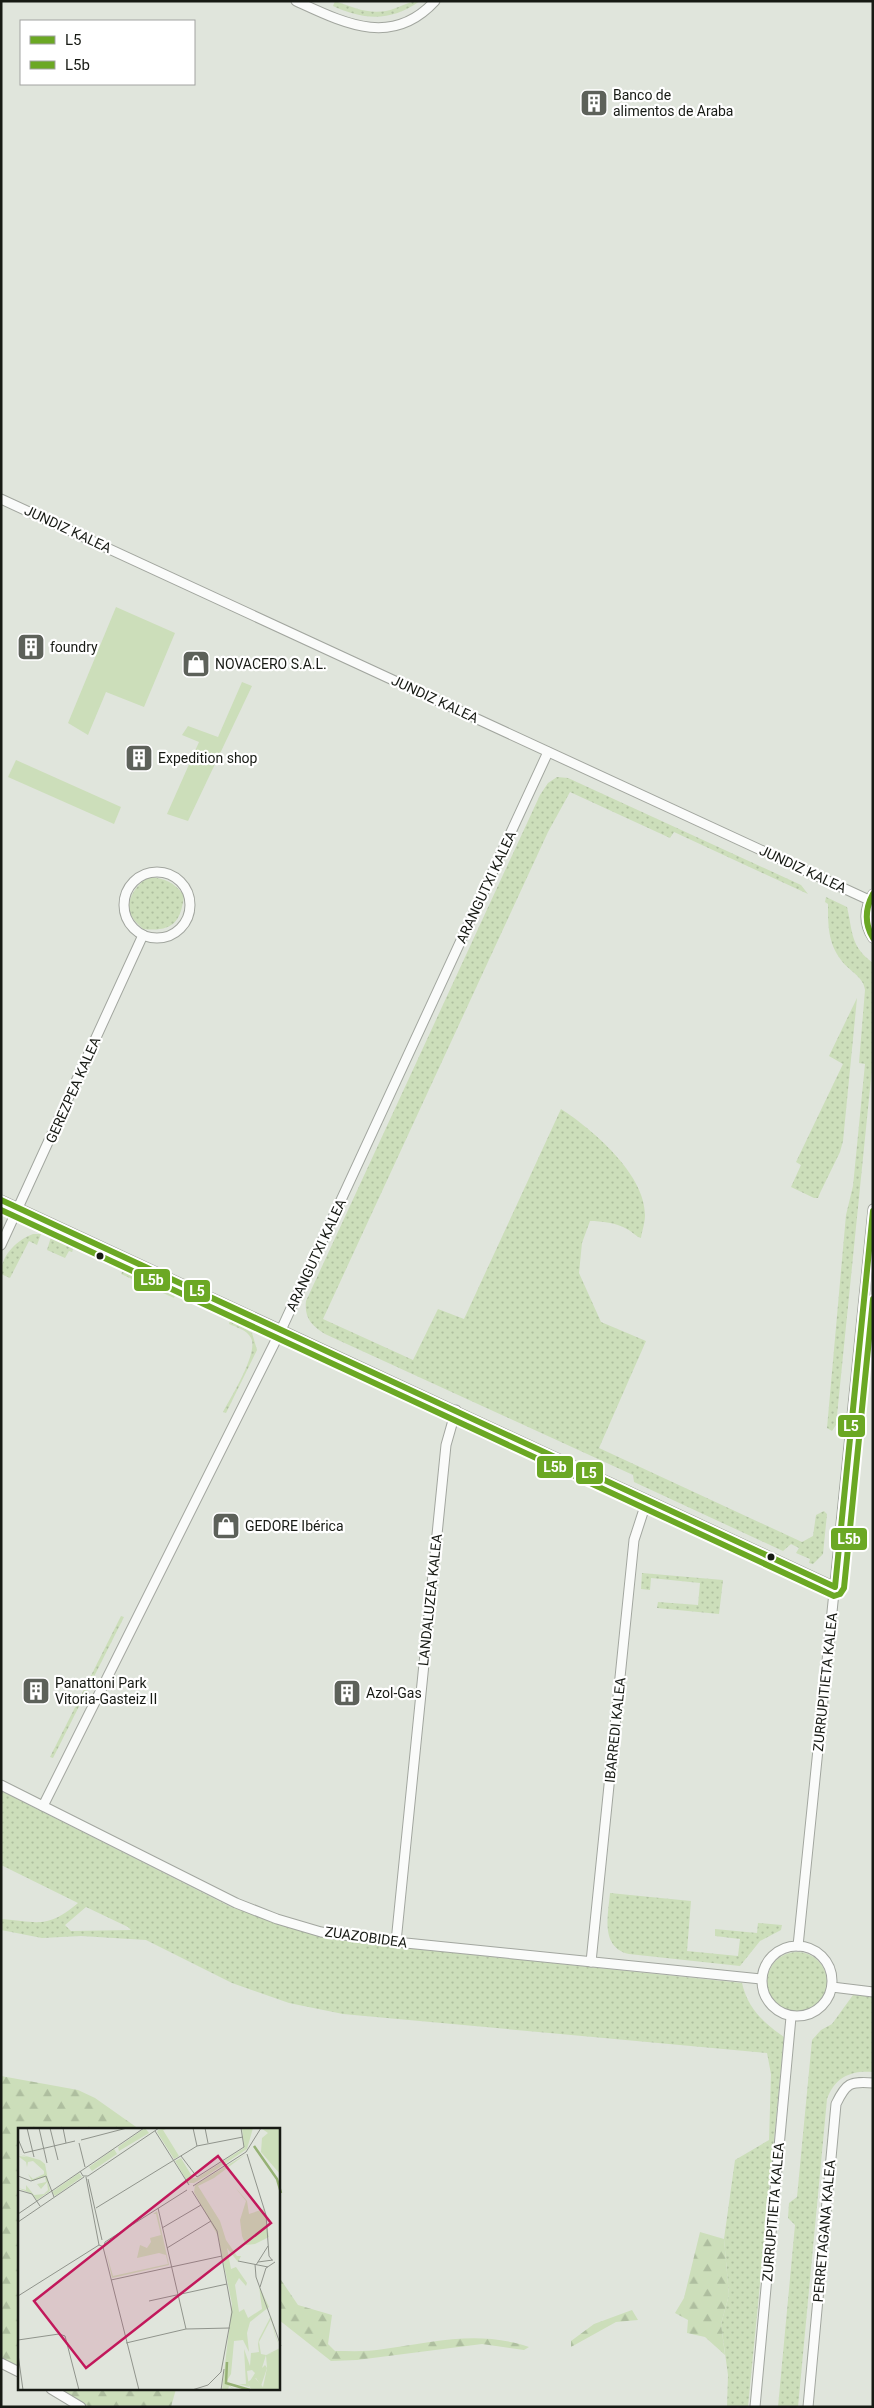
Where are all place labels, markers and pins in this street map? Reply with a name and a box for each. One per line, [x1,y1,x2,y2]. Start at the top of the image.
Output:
place label: Banco de alimentos de Araba [613,87,733,119]
building icon: Banco de alimentos de Araba [579,88,609,118]
building icon: foundry [16,632,46,662]
place label: foundry [50,639,98,655]
shop icon: NOVACERO S.A.L. [181,649,211,679]
place label: NOVACERO S.A.L. [215,656,327,672]
building icon: Expedition shop [124,743,154,773]
place label: Expedition shop [158,750,258,766]
unlabelled marker [95,1251,105,1261]
shop icon: GEDORE Ibérica [211,1511,241,1541]
place label: GEDORE Ibérica [245,1518,344,1534]
unlabelled marker [766,1552,776,1562]
place label: Panattoni Park Vitoria-Gasteiz II [55,1675,157,1707]
building icon: Panattoni Park Vitoria-Gasteiz II [21,1676,51,1706]
building icon: Azol-Gas [332,1678,362,1708]
place label: Azol-Gas [366,1685,422,1701]

